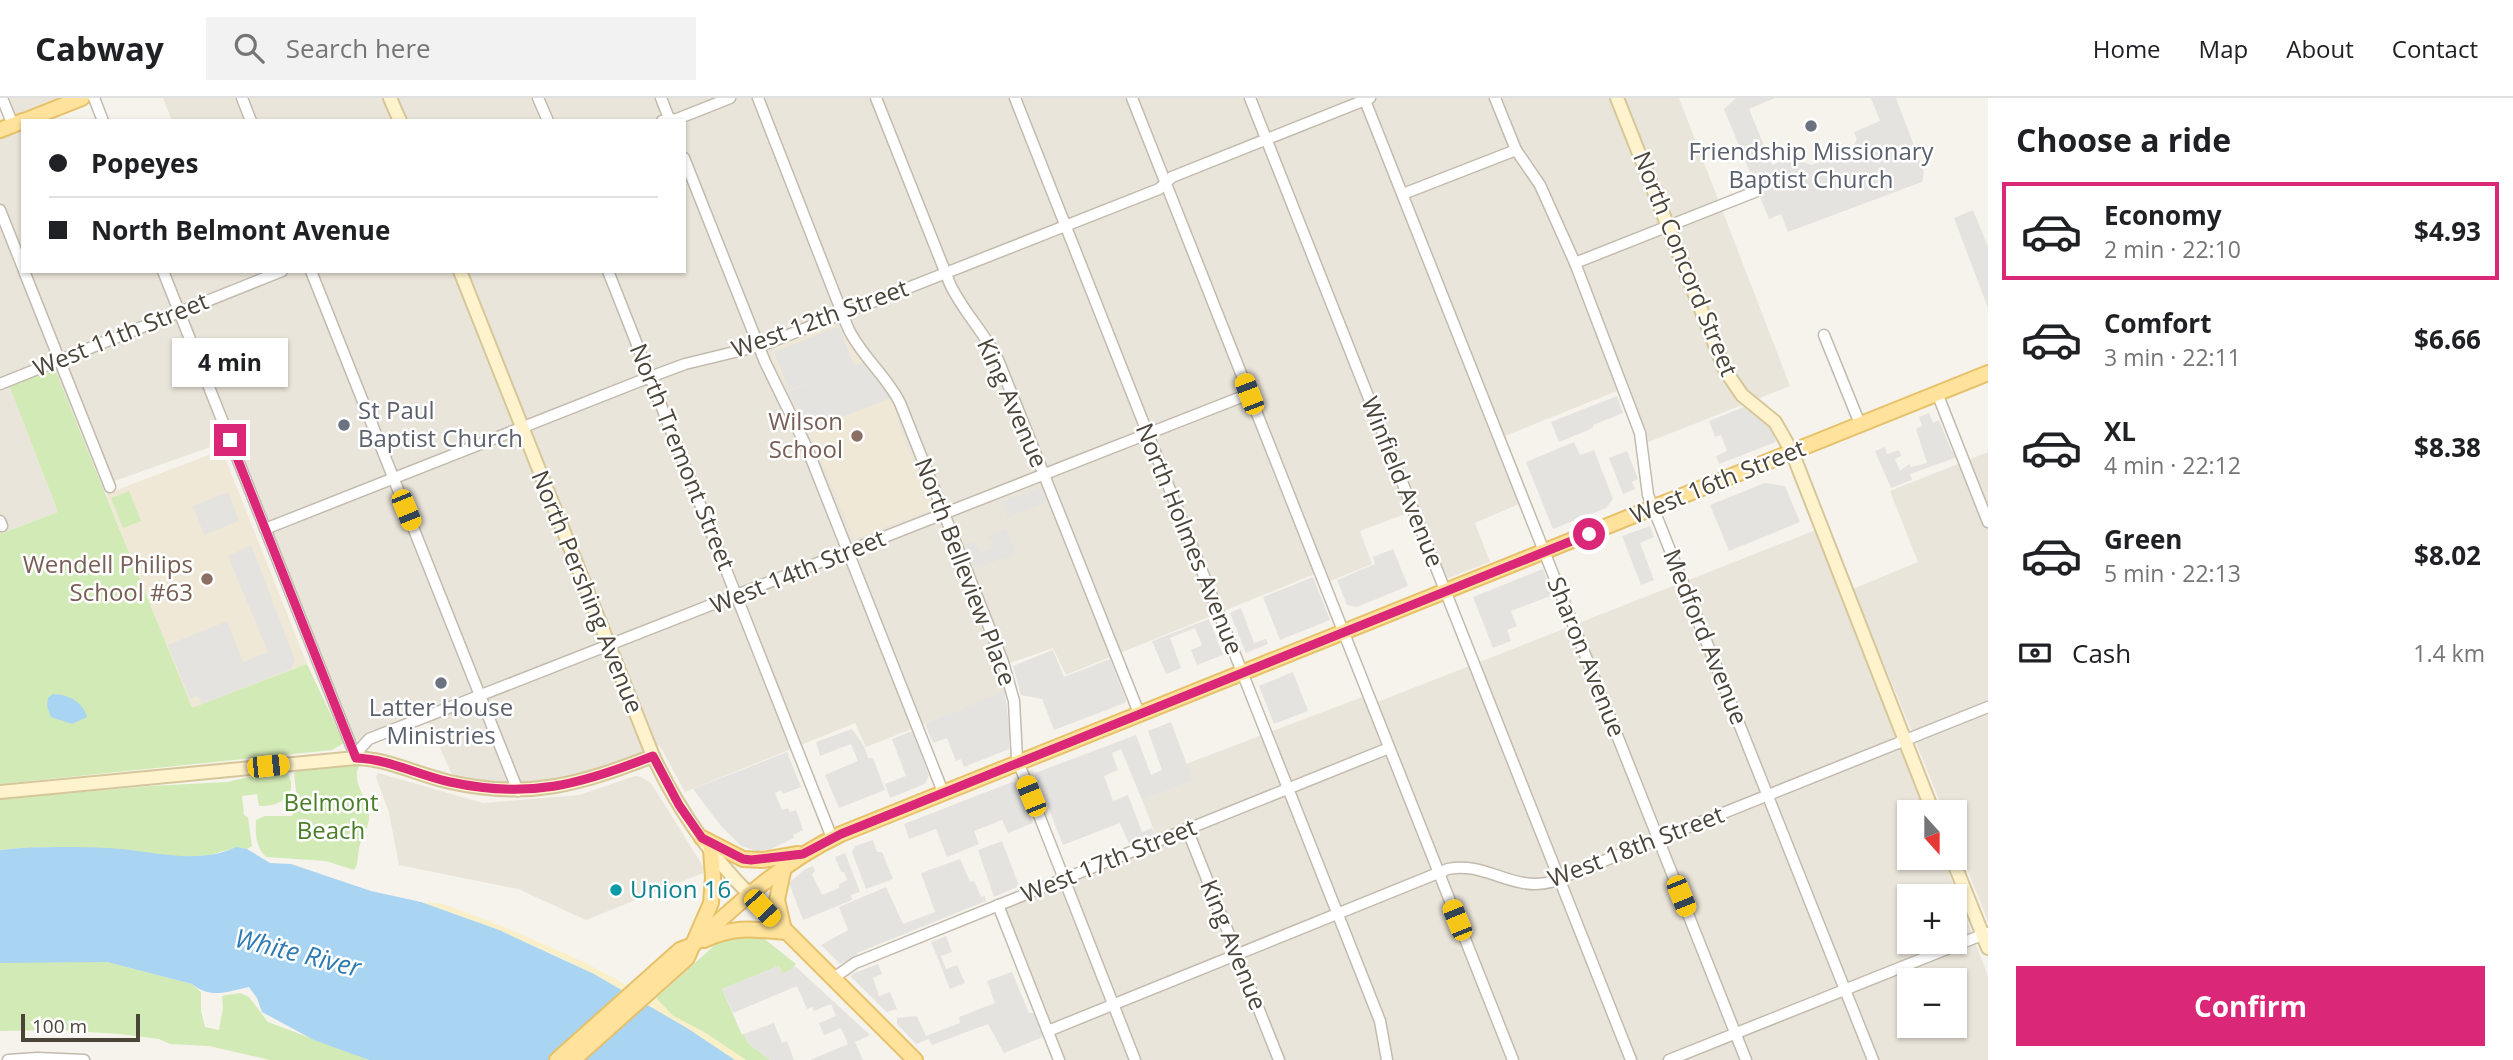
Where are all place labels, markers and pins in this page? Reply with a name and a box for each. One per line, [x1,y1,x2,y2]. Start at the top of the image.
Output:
marker: Friendship Missionary Baptist Church [1803,118,1819,134]
place label: Friendship Missionary Baptist Church [1688,134,1935,195]
place label: St Paul Baptist Church [358,393,523,454]
place label: Wilson School [768,404,843,465]
marker: St Paul Baptist Church [336,417,352,433]
marker: Wilson School [849,428,865,444]
place label: Wendell Philips School #63 [23,547,193,608]
marker: Wendell Philips School #63 [199,571,215,587]
marker: Latter House Ministries [433,675,449,691]
place label: Latter House Ministries [369,690,513,751]
place label: Union 16 [630,872,731,905]
marker: Union 16 [608,882,624,898]

